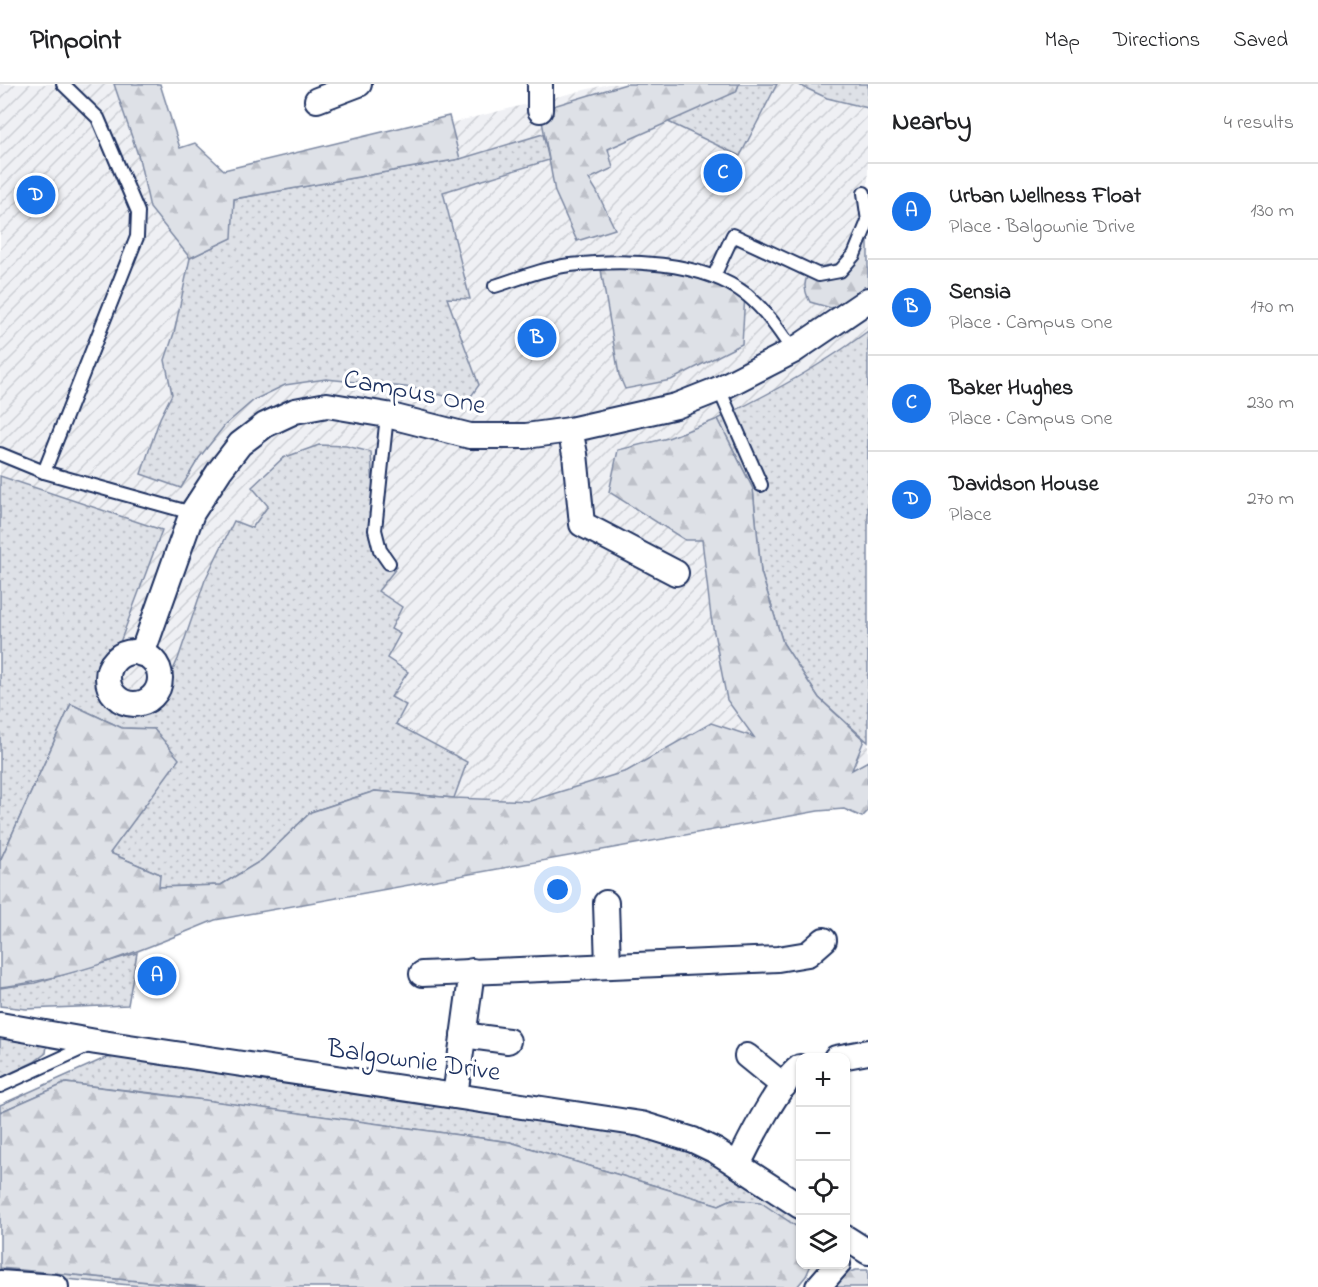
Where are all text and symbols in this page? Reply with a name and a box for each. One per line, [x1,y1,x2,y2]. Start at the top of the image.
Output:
text: Pinpoint [30,21,121,62]
text: Map [1044,26,1080,56]
text: Directions [1113,26,1200,56]
text: Saved [1233,26,1288,56]
text: Nearby [892,104,971,142]
text: 4 results [1224,109,1294,138]
pin: C [704,150,742,196]
pin: D [16,172,56,218]
text: Urban Wellness Float [949,181,1141,213]
text: A [905,197,918,226]
text: 130 m [1250,197,1294,226]
text: Place · Balgownie Drive [949,213,1135,242]
text: Sensia [949,277,1011,309]
text: B [905,293,918,322]
text: 170 m [1250,293,1294,322]
text: Place · Campus One [949,309,1112,338]
pin: B [518,316,556,360]
street label: Campus One [340,361,490,427]
text: Baker Hughes [949,373,1073,405]
text: C [906,389,917,418]
text: 230 m [1247,389,1294,418]
text: Place · Campus One [949,405,1112,434]
text: Davidson House [949,469,1099,501]
text: D [904,485,919,514]
text: 270 m [1247,485,1294,514]
text: Place [949,501,991,530]
your location [543,875,572,904]
pin: A [138,954,176,998]
street label: Balgownie Drive [324,1030,504,1093]
map controls [796,1053,850,1269]
button: + [796,1053,850,1107]
button: − [796,1107,850,1161]
button: locate [796,1161,850,1215]
button: layers [796,1215,850,1269]

